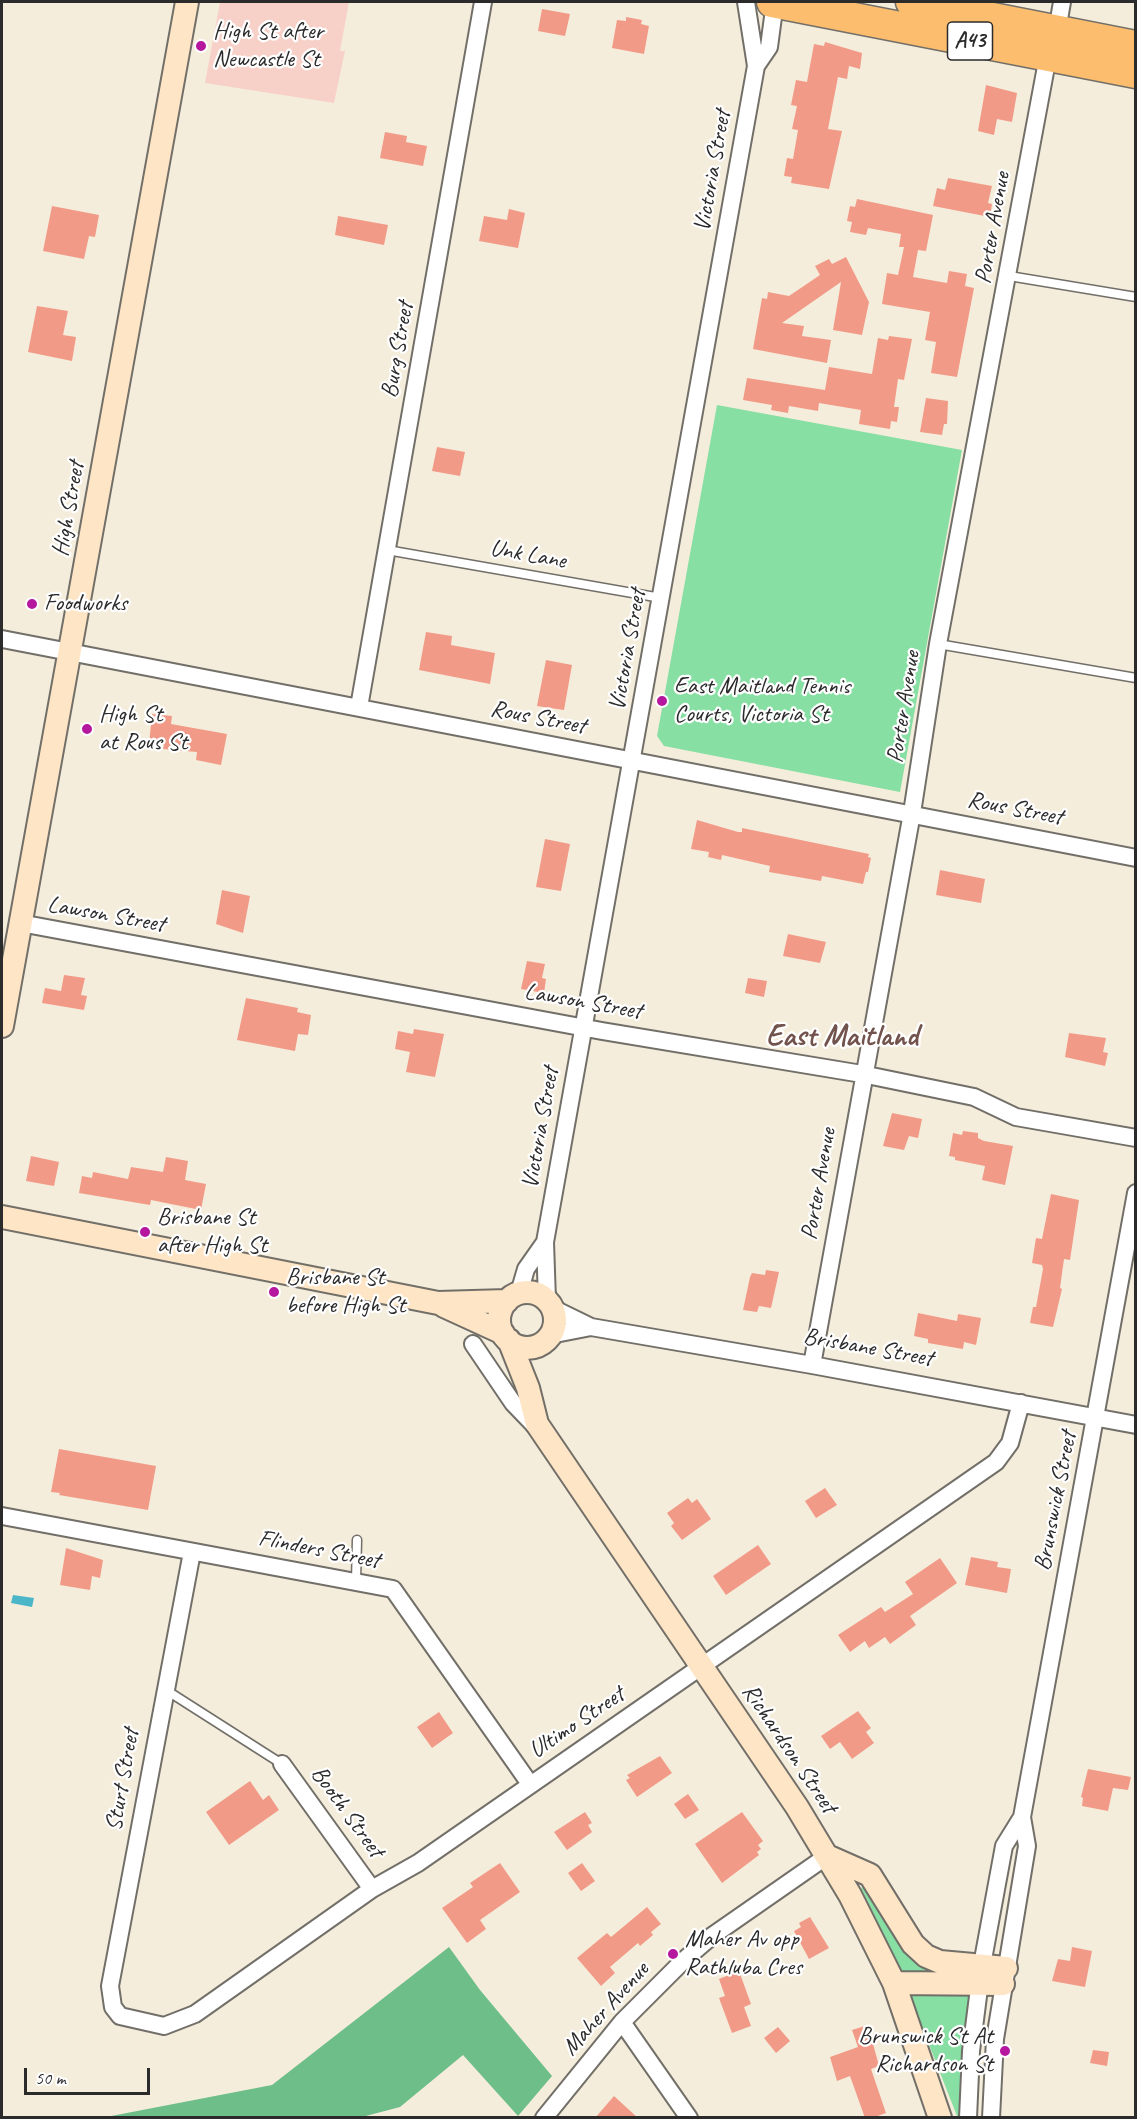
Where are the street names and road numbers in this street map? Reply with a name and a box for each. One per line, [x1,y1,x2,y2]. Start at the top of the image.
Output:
road number: A43 [948,22,992,60]
street label: Victoria Street [688,108,738,234]
street label: Porter Avenue [969,170,1017,286]
street label: Burg Street [375,300,421,400]
street label: High Street [47,459,91,559]
street label: Unk Lane [488,534,568,576]
street label: Victoria Street [603,587,653,713]
street label: Porter Avenue [881,649,927,765]
street label: Rous Street [488,695,588,741]
street label: Rous Street [965,786,1065,832]
street label: Lawson Street [45,891,167,939]
street label: Lawson Street [522,978,644,1026]
street label: Victoria Street [516,1065,566,1191]
street label: Porter Avenue [795,1126,843,1242]
street label: Brisbane Street [801,1322,935,1374]
street label: Brunswick Street [1028,1429,1084,1573]
street label: Flinders Street [256,1524,382,1576]
street label: Richardson Street [735,1679,843,1819]
street label: Ultimo Street [524,1681,630,1765]
street label: Sturt Street [100,1726,146,1834]
street label: Booth Street [304,1761,390,1863]
street label: Maher Avenue [556,1956,656,2062]

